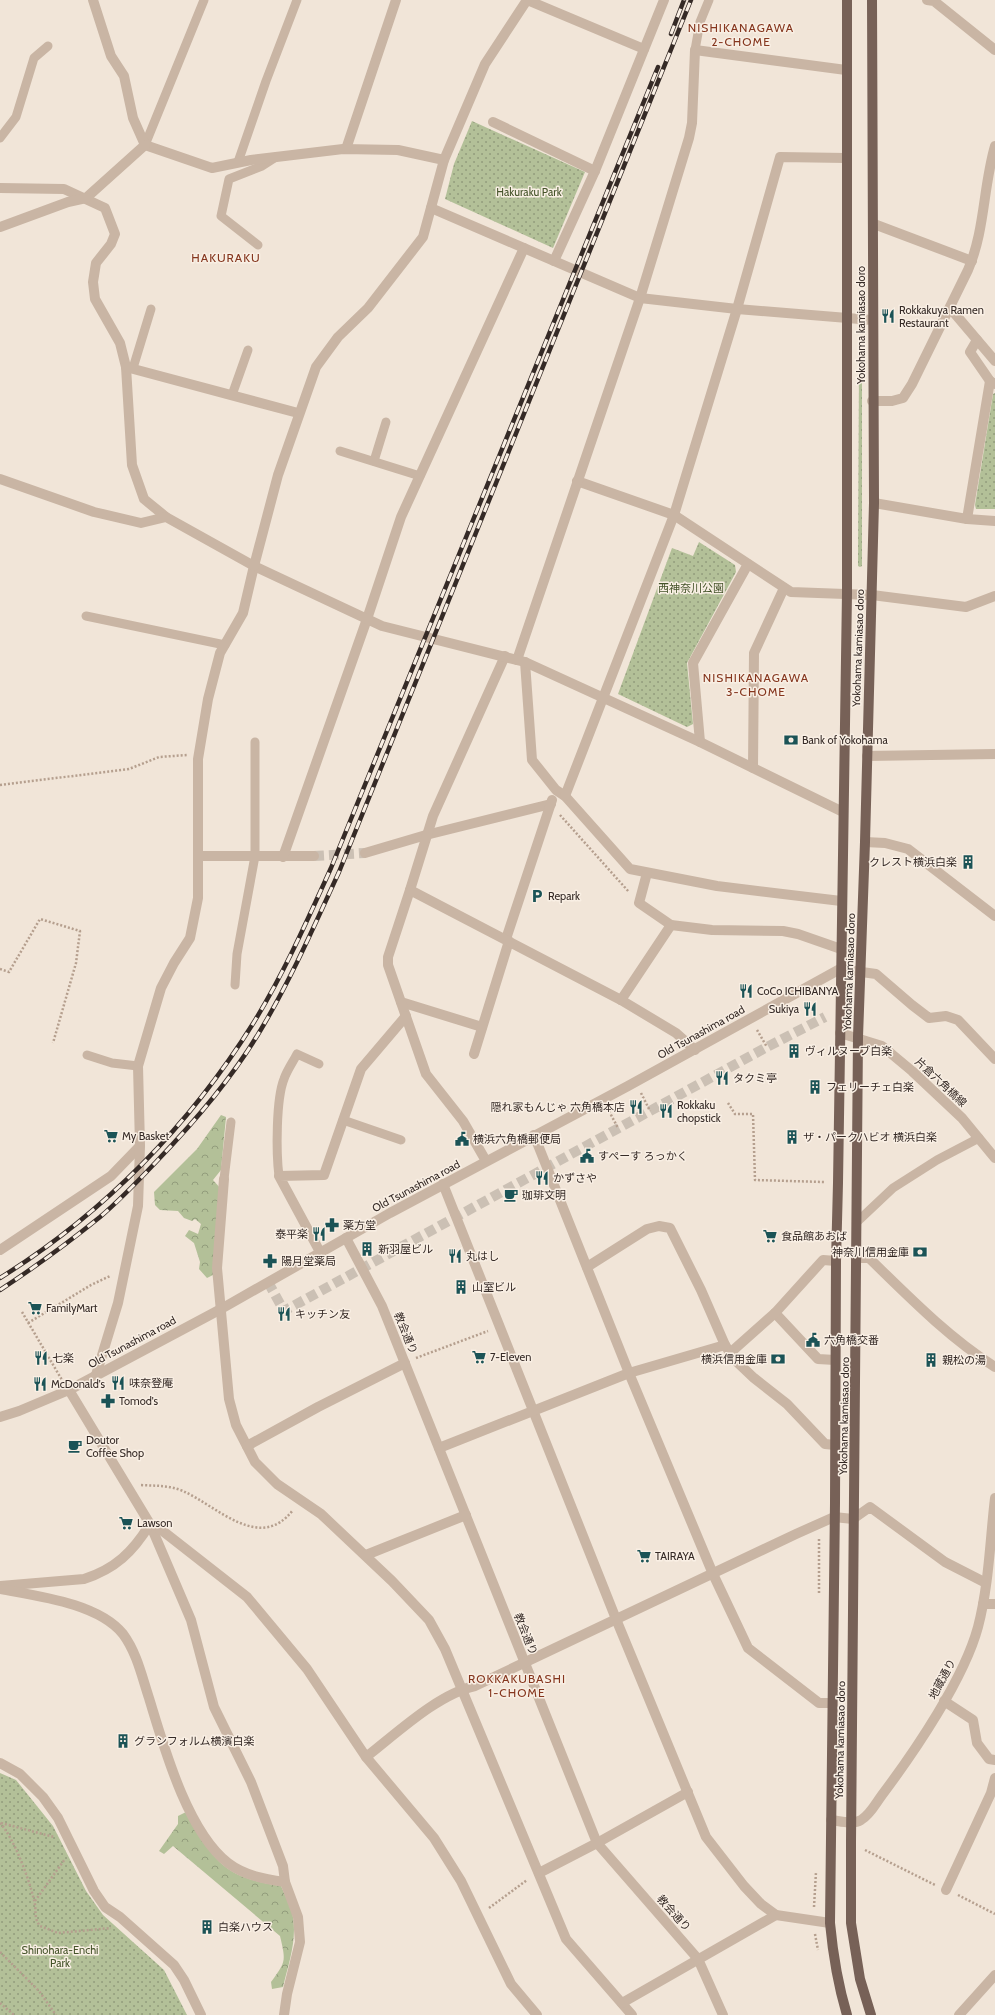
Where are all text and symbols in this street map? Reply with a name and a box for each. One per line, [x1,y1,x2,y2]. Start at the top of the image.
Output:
district label: NISHIKANAGAWA 2-CHOME [688,20,794,49]
park label: Hakuraku Park [496,185,562,199]
district label: HAKURAKU [191,250,261,265]
street label: Yokohama kamiasao doro [854,266,868,385]
place label: Rokkakuya Ramen Restaurant [899,303,984,330]
restaurant icon: Rokkakuya Ramen Restaurant [880,308,896,324]
park label: 西神奈川公園 [658,581,724,595]
street label: Yokohama kamiasao doro [849,589,867,708]
district label: NISHIKANAGAWA 3-CHOME [703,670,809,699]
bank icon: Bank of Yokohama [783,732,799,748]
place label: Bank of Yokohama [802,733,888,747]
building icon: クレスト横浜白楽 [960,854,976,870]
place label: クレスト横浜白楽 [869,855,957,869]
parking icon: Repark [529,888,545,904]
place label: Repark [548,889,580,903]
street label: Yokohama kamiasao doro [840,913,858,1032]
restaurant icon: CoCo ICHIBANYA [738,983,754,999]
place label: CoCo ICHIBANYA [757,984,838,998]
restaurant icon: Sukiya [802,1001,818,1017]
street label: Old Tsunashima road [655,1002,747,1062]
place label: Sukiya [769,1002,800,1016]
building icon: ヴィルヌーブ白楽 [786,1043,802,1059]
place label: ヴィルヌーブ白楽 [805,1044,892,1058]
street label: 片倉六角橋線 [912,1054,970,1110]
restaurant icon: タクミ亭 [714,1070,730,1086]
place label: タクミ亭 [733,1071,777,1085]
building icon: フェリーチェ白楽 [807,1079,823,1095]
place label: フェリーチェ白楽 [826,1080,914,1094]
place label: Rokkaku chopstick [677,1098,721,1125]
restaurant icon: 隠れ家もんじゃ 六角橋本店 [628,1099,644,1115]
place label: 隠れ家もんじゃ 六角橋本店 [491,1100,625,1114]
restaurant icon: Rokkaku chopstick [658,1103,674,1119]
supermarket icon: My Basket [103,1128,119,1144]
place label: My Basket [122,1129,169,1143]
building icon: ザ・パークハビオ 横浜白楽 [784,1129,800,1145]
place label: ザ・パークハビオ 横浜白楽 [803,1130,937,1144]
public building icon: 横浜六角橋郵便局 [454,1131,470,1147]
place label: 横浜六角橋郵便局 [473,1132,561,1146]
public building icon: すぺーす ろっかく [579,1148,595,1164]
place label: すぺーす ろっかく [598,1149,688,1163]
street label: Old Tsunashima road [370,1157,462,1215]
restaurant icon: かずさや [534,1170,550,1186]
place label: かずさや [553,1171,597,1185]
cafe icon: 珈琲文明 [503,1187,519,1203]
place label: 珈琲文明 [522,1188,566,1202]
pharmacy icon: 薬方堂 [324,1217,340,1233]
place label: 薬方堂 [343,1218,376,1232]
restaurant icon: 泰平楽 [311,1226,327,1242]
place label: 泰平楽 [275,1227,308,1241]
supermarket icon: 食品館あおば [762,1228,778,1244]
place label: 食品館あおば [781,1229,847,1243]
building icon: 新羽屋ビル [359,1241,375,1257]
place label: 新羽屋ビル [378,1242,433,1256]
bank icon: 神奈川信用金庫 [912,1244,928,1260]
place label: 神奈川信用金庫 [832,1245,909,1259]
restaurant icon: 丸はし [447,1248,463,1264]
place label: 丸はし [466,1249,499,1263]
pharmacy icon: 陽月堂薬局 [262,1253,278,1269]
place label: 陽月堂薬局 [281,1254,336,1268]
building icon: 山室ビル [453,1279,469,1295]
place label: 山室ビル [472,1280,516,1294]
supermarket icon: FamilyMart [27,1300,43,1316]
place label: FamilyMart [46,1301,98,1315]
restaurant icon: キッチン友 [276,1306,292,1322]
place label: キッチン友 [295,1307,350,1321]
street label: 教会通り [391,1310,421,1356]
street label: Old Tsunashima road [86,1313,178,1371]
public building icon: 六角橋交番 [805,1332,821,1348]
place label: 六角橋交番 [824,1333,879,1347]
supermarket icon: 7-Eleven [471,1349,487,1365]
restaurant icon: 七楽 [33,1350,49,1366]
place label: 7-Eleven [490,1350,531,1364]
place label: 七楽 [52,1351,74,1365]
bank icon: 横浜信用金庫 [770,1351,786,1367]
place label: 横浜信用金庫 [701,1352,767,1366]
building icon: 親松の湯 [923,1352,939,1368]
place label: 親松の湯 [942,1353,986,1367]
street label: Yokohama kamiasao doro [836,1357,852,1476]
restaurant icon: 味奈登庵 [110,1375,126,1391]
restaurant icon: McDonald's [32,1376,48,1392]
place label: 味奈登庵 [129,1376,173,1390]
place label: McDonald's [51,1377,106,1391]
pharmacy icon: Tomod's [100,1393,116,1409]
place label: Tomod's [119,1394,159,1408]
place label: Doutor Coffee Shop [86,1433,144,1460]
cafe icon: Doutor Coffee Shop [67,1438,83,1454]
supermarket icon: Lawson [118,1515,134,1531]
place label: Lawson [137,1516,172,1530]
supermarket icon: TAIRAYA [636,1548,652,1564]
place label: TAIRAYA [655,1549,695,1563]
street label: 教会通り [511,1611,541,1657]
street label: 地蔵通り [925,1656,959,1702]
district label: ROKKAKUBASHI 1-CHOME [468,1671,566,1700]
street label: Yokohama kamiasao doro [832,1681,848,1800]
building icon: グランフォルム横濱白楽 [115,1733,131,1749]
place label: グランフォルム横濱白楽 [134,1734,254,1748]
street label: 教会通り [654,1892,694,1934]
building icon: 白楽ハウス [199,1919,215,1935]
place label: 白楽ハウス [218,1920,273,1934]
park label: Shinohara-Enchi Park [22,1943,98,1970]

